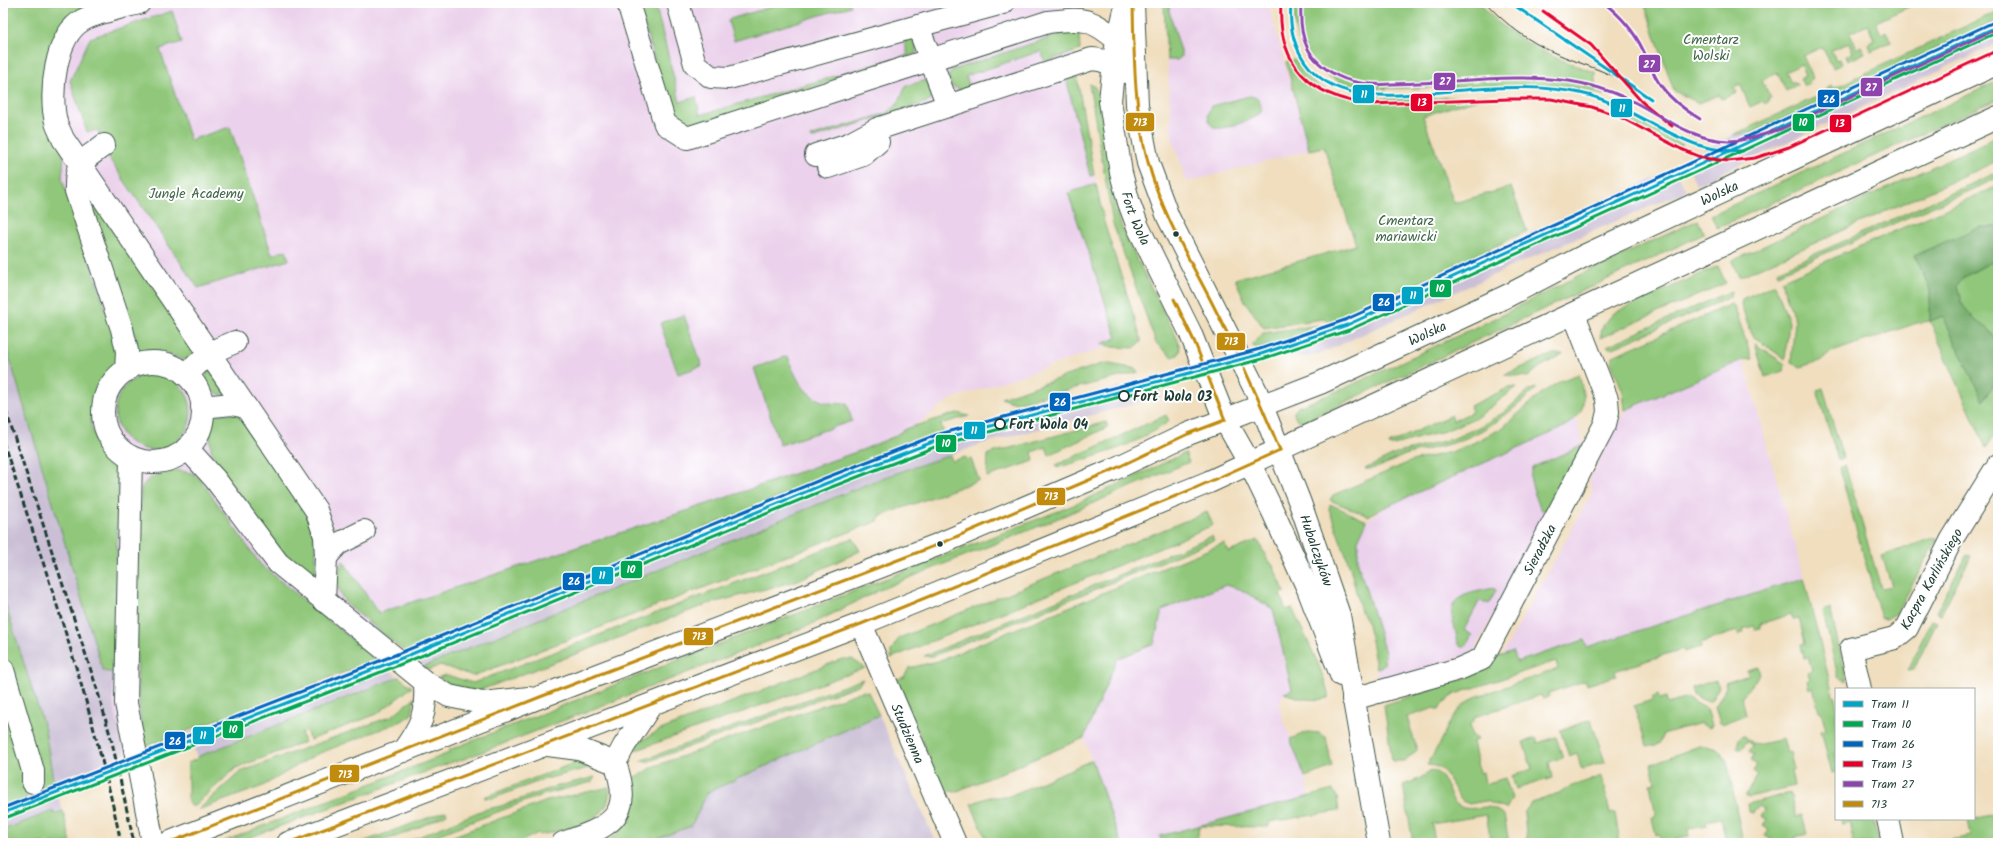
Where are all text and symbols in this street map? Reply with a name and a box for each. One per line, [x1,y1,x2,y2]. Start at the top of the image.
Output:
park label: Cmentarz Wolski [1683,29,1739,67]
line badge: 27 [1638,54,1661,73]
text: 27 [1643,56,1656,74]
line badge: 27 [1433,72,1456,91]
text: 27 [1439,73,1452,91]
line badge: 27 [1860,77,1883,97]
text: 27 [1865,79,1878,97]
line badge: 11 [1352,84,1375,104]
text: 11 [1361,86,1368,104]
line badge: 26 [1817,89,1840,108]
text: 26 [1823,91,1835,109]
line badge: 13 [1410,93,1433,112]
text: 13 [1417,94,1427,112]
line badge: 11 [1610,98,1633,118]
text: 11 [1619,100,1626,118]
line badge: 713 [1125,112,1155,132]
line badge: 10 [1792,113,1815,132]
text: 713 [1133,114,1147,132]
text: 10 [1799,114,1808,132]
line badge: 13 [1829,114,1852,133]
text: 13 [1835,115,1845,133]
street label: Wolska [1697,175,1742,212]
park label: Jungle Academy [148,183,244,205]
street label: Fort Wola [1114,189,1156,250]
park label: Cmentarz mariawicki [1375,210,1437,248]
unlabelled marker [1171,229,1181,239]
line badge: 10 [1429,279,1452,298]
text: 10 [1436,280,1445,298]
line badge: 11 [1401,286,1424,305]
text: 11 [1410,287,1417,305]
line badge: 26 [1372,293,1395,312]
text: 26 [1378,294,1390,312]
street label: Wolska [1405,316,1450,352]
line badge: 713 [1216,332,1246,351]
text: 713 [1224,333,1238,351]
place label: Fort Wola 03 [1133,386,1213,408]
marker: Fort Wola 03 [1118,390,1130,402]
line badge: 26 [1049,392,1071,412]
text: 26 [1054,394,1066,412]
place label: Fort Wola 04 [1009,414,1089,436]
marker: Fort Wola 04 [994,418,1006,430]
line badge: 11 [963,421,986,440]
text: 11 [971,422,978,440]
line badge: 10 [935,434,957,453]
text: 10 [942,435,951,453]
line badge: 713 [1036,487,1066,506]
text: 713 [1044,488,1058,506]
street label: Hubalczyków [1293,512,1338,590]
street label: Sieradzka [1518,521,1563,579]
street label: Kacpra Karlińskiego [1895,525,1969,634]
unlabelled marker [935,539,945,549]
line badge: 10 [620,560,643,579]
text: 10 [627,561,636,579]
line badge: 11 [591,566,614,585]
text: 11 [599,567,606,585]
line badge: 26 [562,572,585,591]
text: 26 [568,573,580,591]
line badge: 713 [683,627,714,646]
text: 713 [692,628,706,646]
legend [1835,688,1975,820]
text: Tram 11 [1871,695,1909,714]
street label: Studzienna [884,700,930,767]
text: Tram 10 [1871,715,1911,734]
line badge: 10 [222,720,244,739]
text: 10 [229,721,238,739]
line badge: 11 [192,726,215,745]
text: 11 [200,727,207,745]
line badge: 26 [164,731,186,750]
text: 26 [169,733,181,751]
text: Tram 26 [1871,735,1915,754]
text: Tram 13 [1871,755,1912,774]
line badge: 713 [329,764,360,783]
text: 713 [338,766,352,784]
text: Tram 27 [1871,775,1914,794]
text: 713 [1871,795,1887,814]

